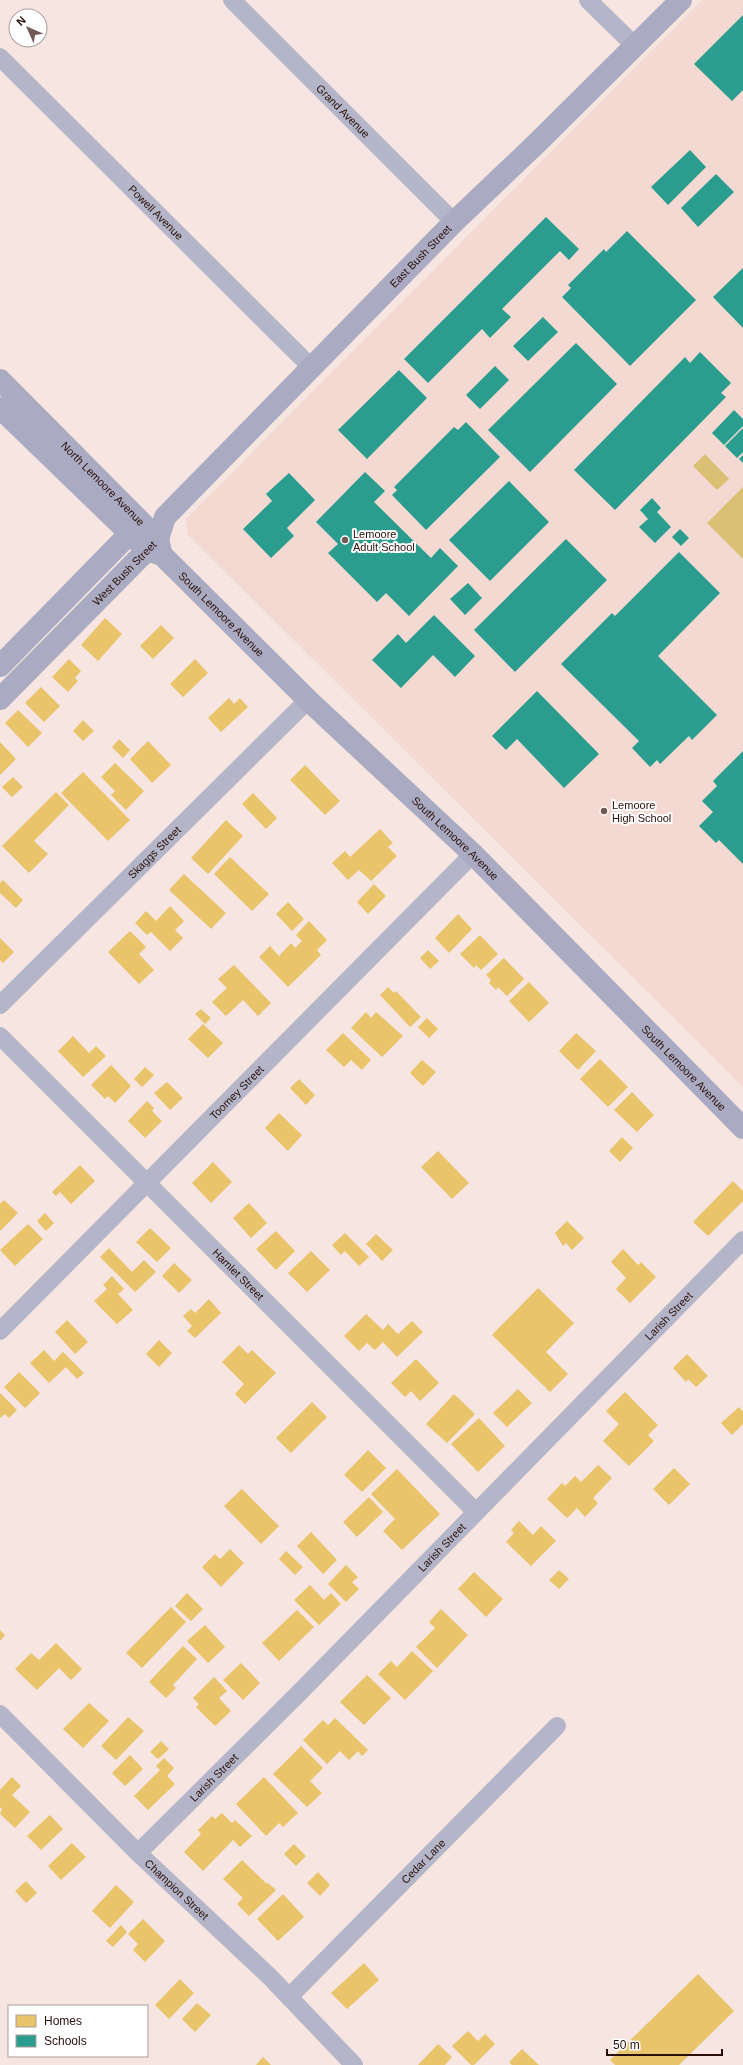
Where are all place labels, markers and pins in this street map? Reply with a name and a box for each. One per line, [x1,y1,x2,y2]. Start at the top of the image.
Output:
place label: Lemoore Adult School [353,528,415,553]
marker: Lemoore Adult School [340,535,350,545]
place label: Lemoore High School [612,799,671,824]
marker: Lemoore High School [599,806,609,816]

